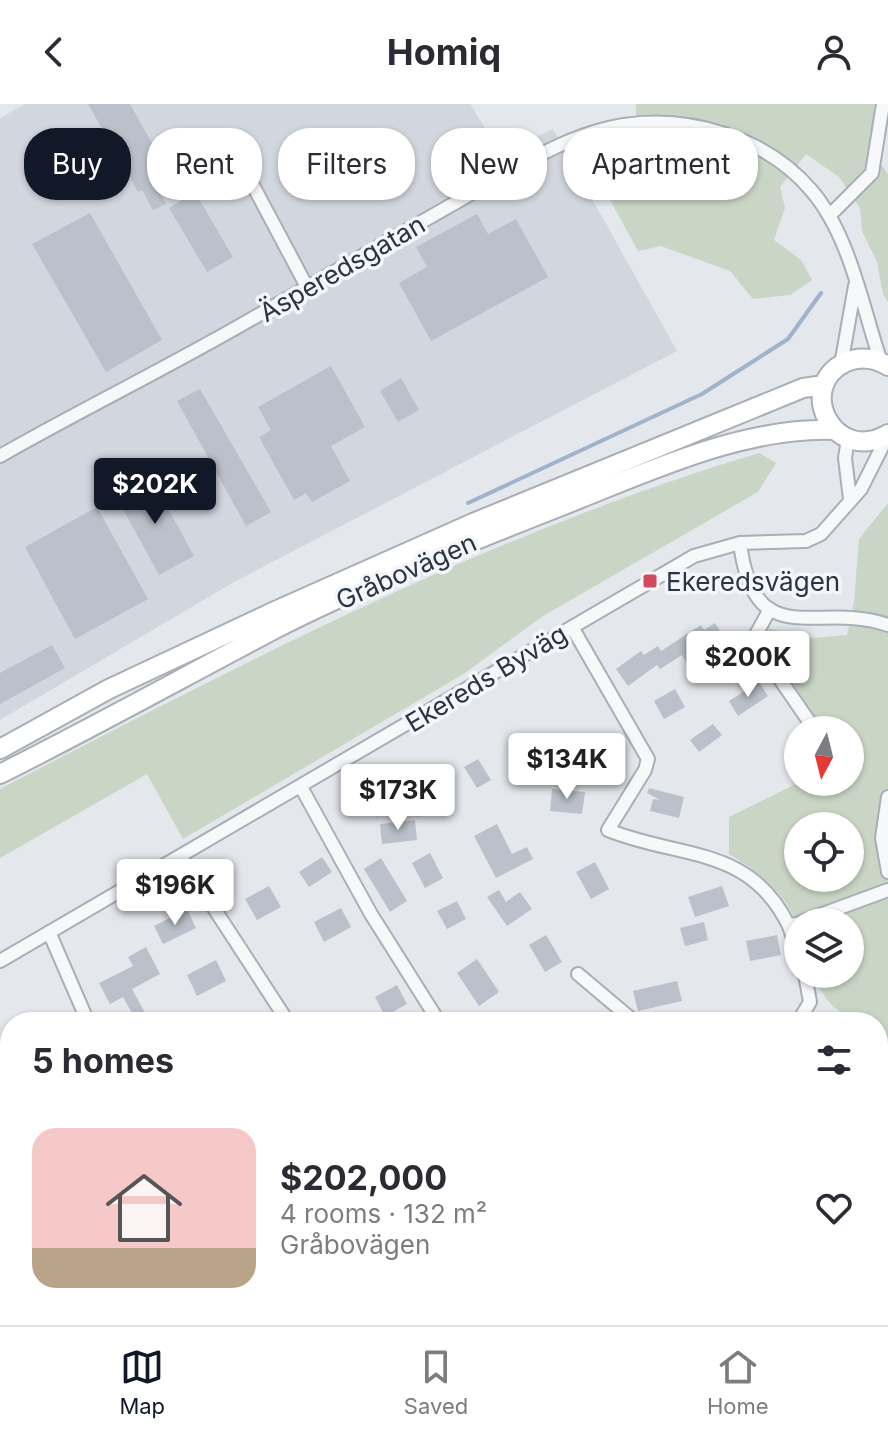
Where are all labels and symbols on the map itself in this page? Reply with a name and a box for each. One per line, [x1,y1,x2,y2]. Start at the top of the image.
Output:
street label: Äsperedsgatan [254,208,430,328]
pin: $202K [99,458,211,526]
street label: Gråbovägen [331,526,481,616]
place label: Ekeredsvägen [666,566,840,597]
marker: Ekeredsvägen [641,572,659,590]
street label: Ekereds Byväg [400,618,572,738]
pin: $200K [692,631,804,699]
north arrow [784,716,864,796]
pin: $134K [511,733,623,801]
pin: $173K [342,764,454,832]
pin: $196K [119,859,231,927]

